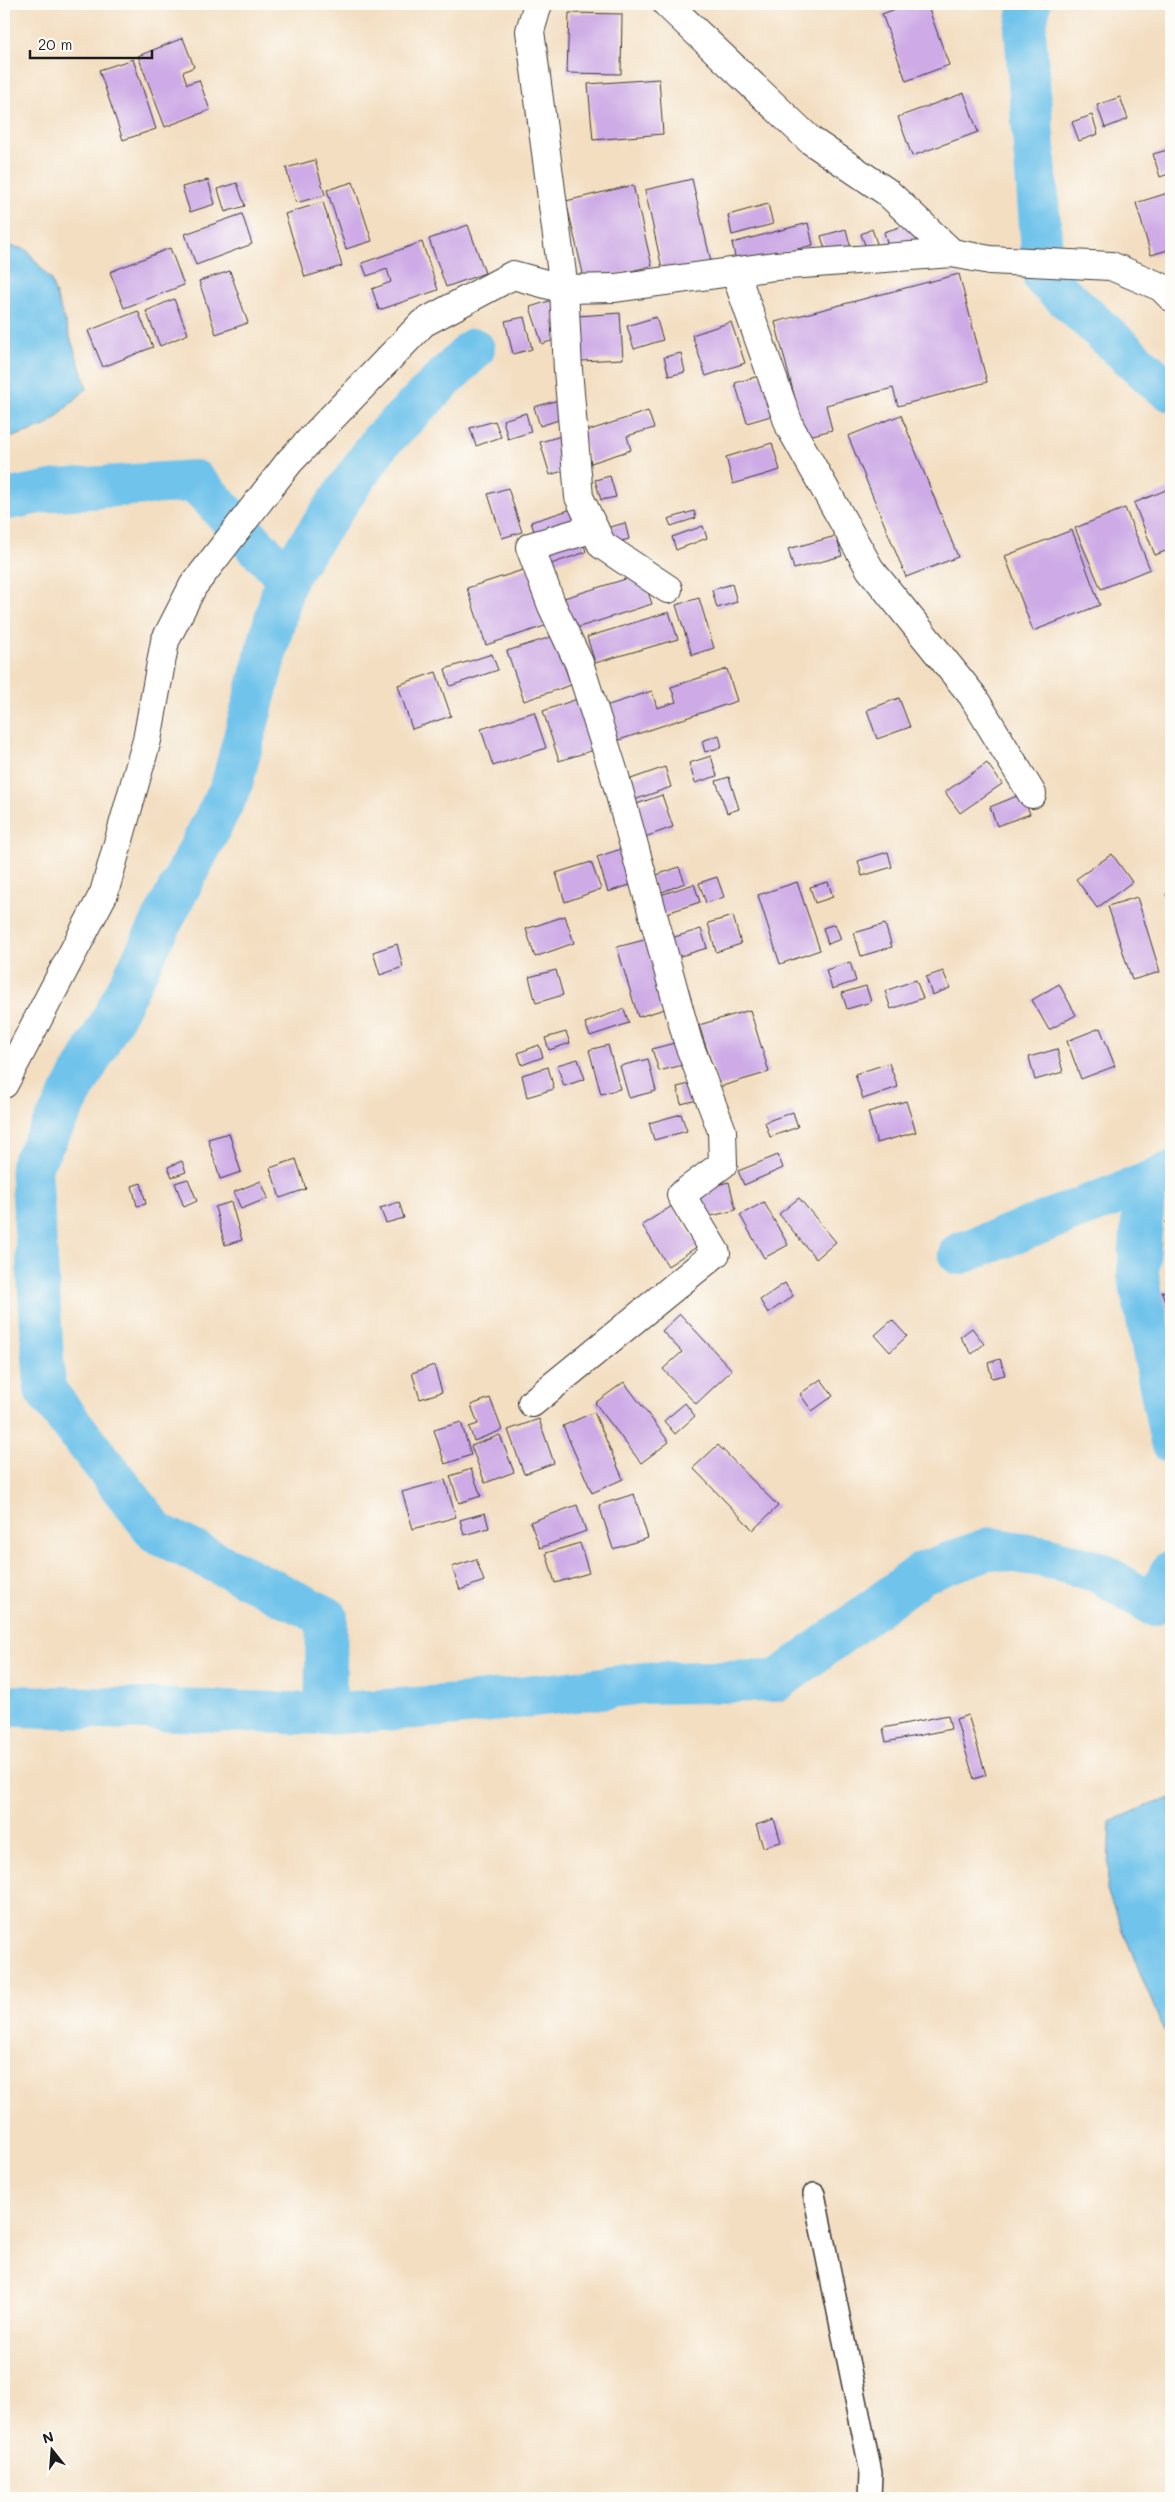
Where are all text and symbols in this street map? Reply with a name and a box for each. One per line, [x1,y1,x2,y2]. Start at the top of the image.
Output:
scale bar [30,28,152,60]
text: 20 m [38,34,72,54]
north arrow [28,2424,78,2474]
text: N [40,2426,56,2448]

